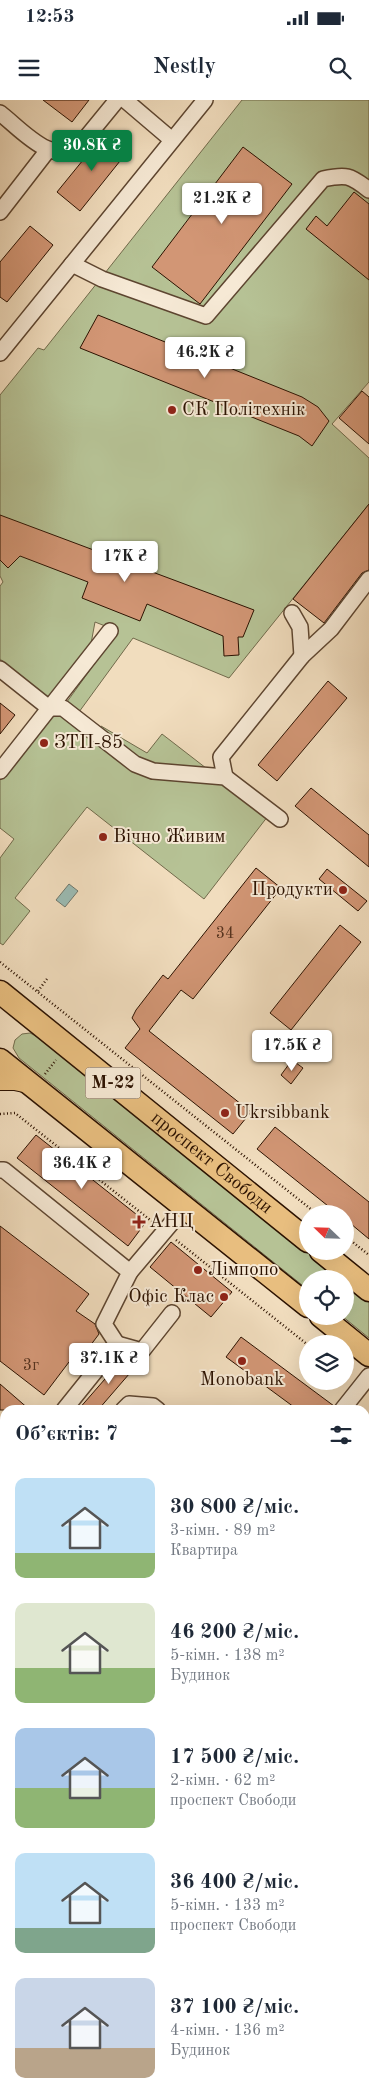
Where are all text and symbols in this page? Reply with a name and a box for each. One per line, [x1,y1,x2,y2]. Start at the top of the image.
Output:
text: 12:53 [25,8,74,27]
icon: menu [15,54,43,82]
icon: search [326,54,354,82]
text: Nestly [153,56,216,78]
pin: 30.8K ₴ [46,130,138,172]
text: 30.8K ₴ [63,138,121,154]
pin: 21.2K ₴ [176,182,268,225]
text: 21.2K ₴ [193,191,251,207]
pin: 46.2K ₴ [159,336,251,379]
text: 46.2K ₴ [176,345,234,361]
place label: СК Політехнік [182,401,306,420]
marker: СК Політехнік [166,404,178,416]
pin: 17K ₴ [90,540,160,583]
text: 17K ₴ [103,549,147,565]
place label: ЗТП-85 [54,734,123,753]
marker: ЗТП-85 [38,737,50,749]
place label: Вічно Живим [113,828,226,847]
marker: Вічно Живим [97,831,109,843]
place label: Продукти [251,881,333,900]
marker: Продукти [337,884,349,896]
house number: 34 [216,926,234,942]
pin: 17.5K ₴ [246,1030,338,1072]
text: 17.5K ₴ [263,1038,321,1054]
road number: М-22 [86,1068,140,1098]
place label: Ukrsibbank [235,1104,330,1123]
marker: Ukrsibbank [219,1107,231,1119]
street label: проспект Свободи [147,1108,276,1218]
pin: 36.4K ₴ [36,1148,128,1190]
text: 36.4K ₴ [53,1156,111,1172]
north arrow [299,1205,354,1260]
map controls [299,1205,354,1390]
place label: АНЦ [149,1213,194,1232]
marker: АНЦ [133,1216,145,1228]
place label: Лімпопо [208,1261,279,1280]
marker: Лімпопо [192,1264,204,1276]
button: locate [299,1270,354,1325]
place label: Офіс Клас [128,1288,214,1307]
marker: Офіс Клас [218,1291,230,1303]
button: layers [299,1335,354,1390]
pin: 37.1K ₴ [63,1342,155,1385]
text: 37.1K ₴ [80,1351,138,1367]
marker: Monobank [236,1355,248,1367]
house number: 3г [23,1358,39,1374]
place label: Monobank [200,1371,284,1390]
icon: filters [327,1421,355,1449]
text: Об’єктів: 7 [15,1424,118,1445]
text: 30 800 ₴/міс. [170,1497,299,1518]
icon: home [55,1498,115,1558]
text: 3-кімн. · 89 m² [170,1523,275,1539]
text: Квартира [170,1543,238,1559]
text: 46 200 ₴/міс. [170,1622,299,1643]
icon: home [55,1623,115,1683]
text: 5-кімн. · 138 m² [170,1648,285,1664]
text: Будинок [170,1668,230,1684]
text: 17 500 ₴/міс. [170,1747,299,1768]
icon: home [55,1748,115,1808]
text: 2-кімн. · 62 m² [170,1773,275,1789]
text: проспект Свободи [170,1793,296,1809]
text: 36 400 ₴/міс. [170,1872,299,1893]
icon: home [55,1873,115,1933]
text: 5-кімн. · 133 m² [170,1898,285,1914]
text: проспект Свободи [170,1918,296,1934]
text: 37 100 ₴/міс. [170,1997,299,2018]
icon: home [55,1998,115,2058]
text: 4-кімн. · 136 m² [170,2023,285,2039]
text: Будинок [170,2043,230,2059]

